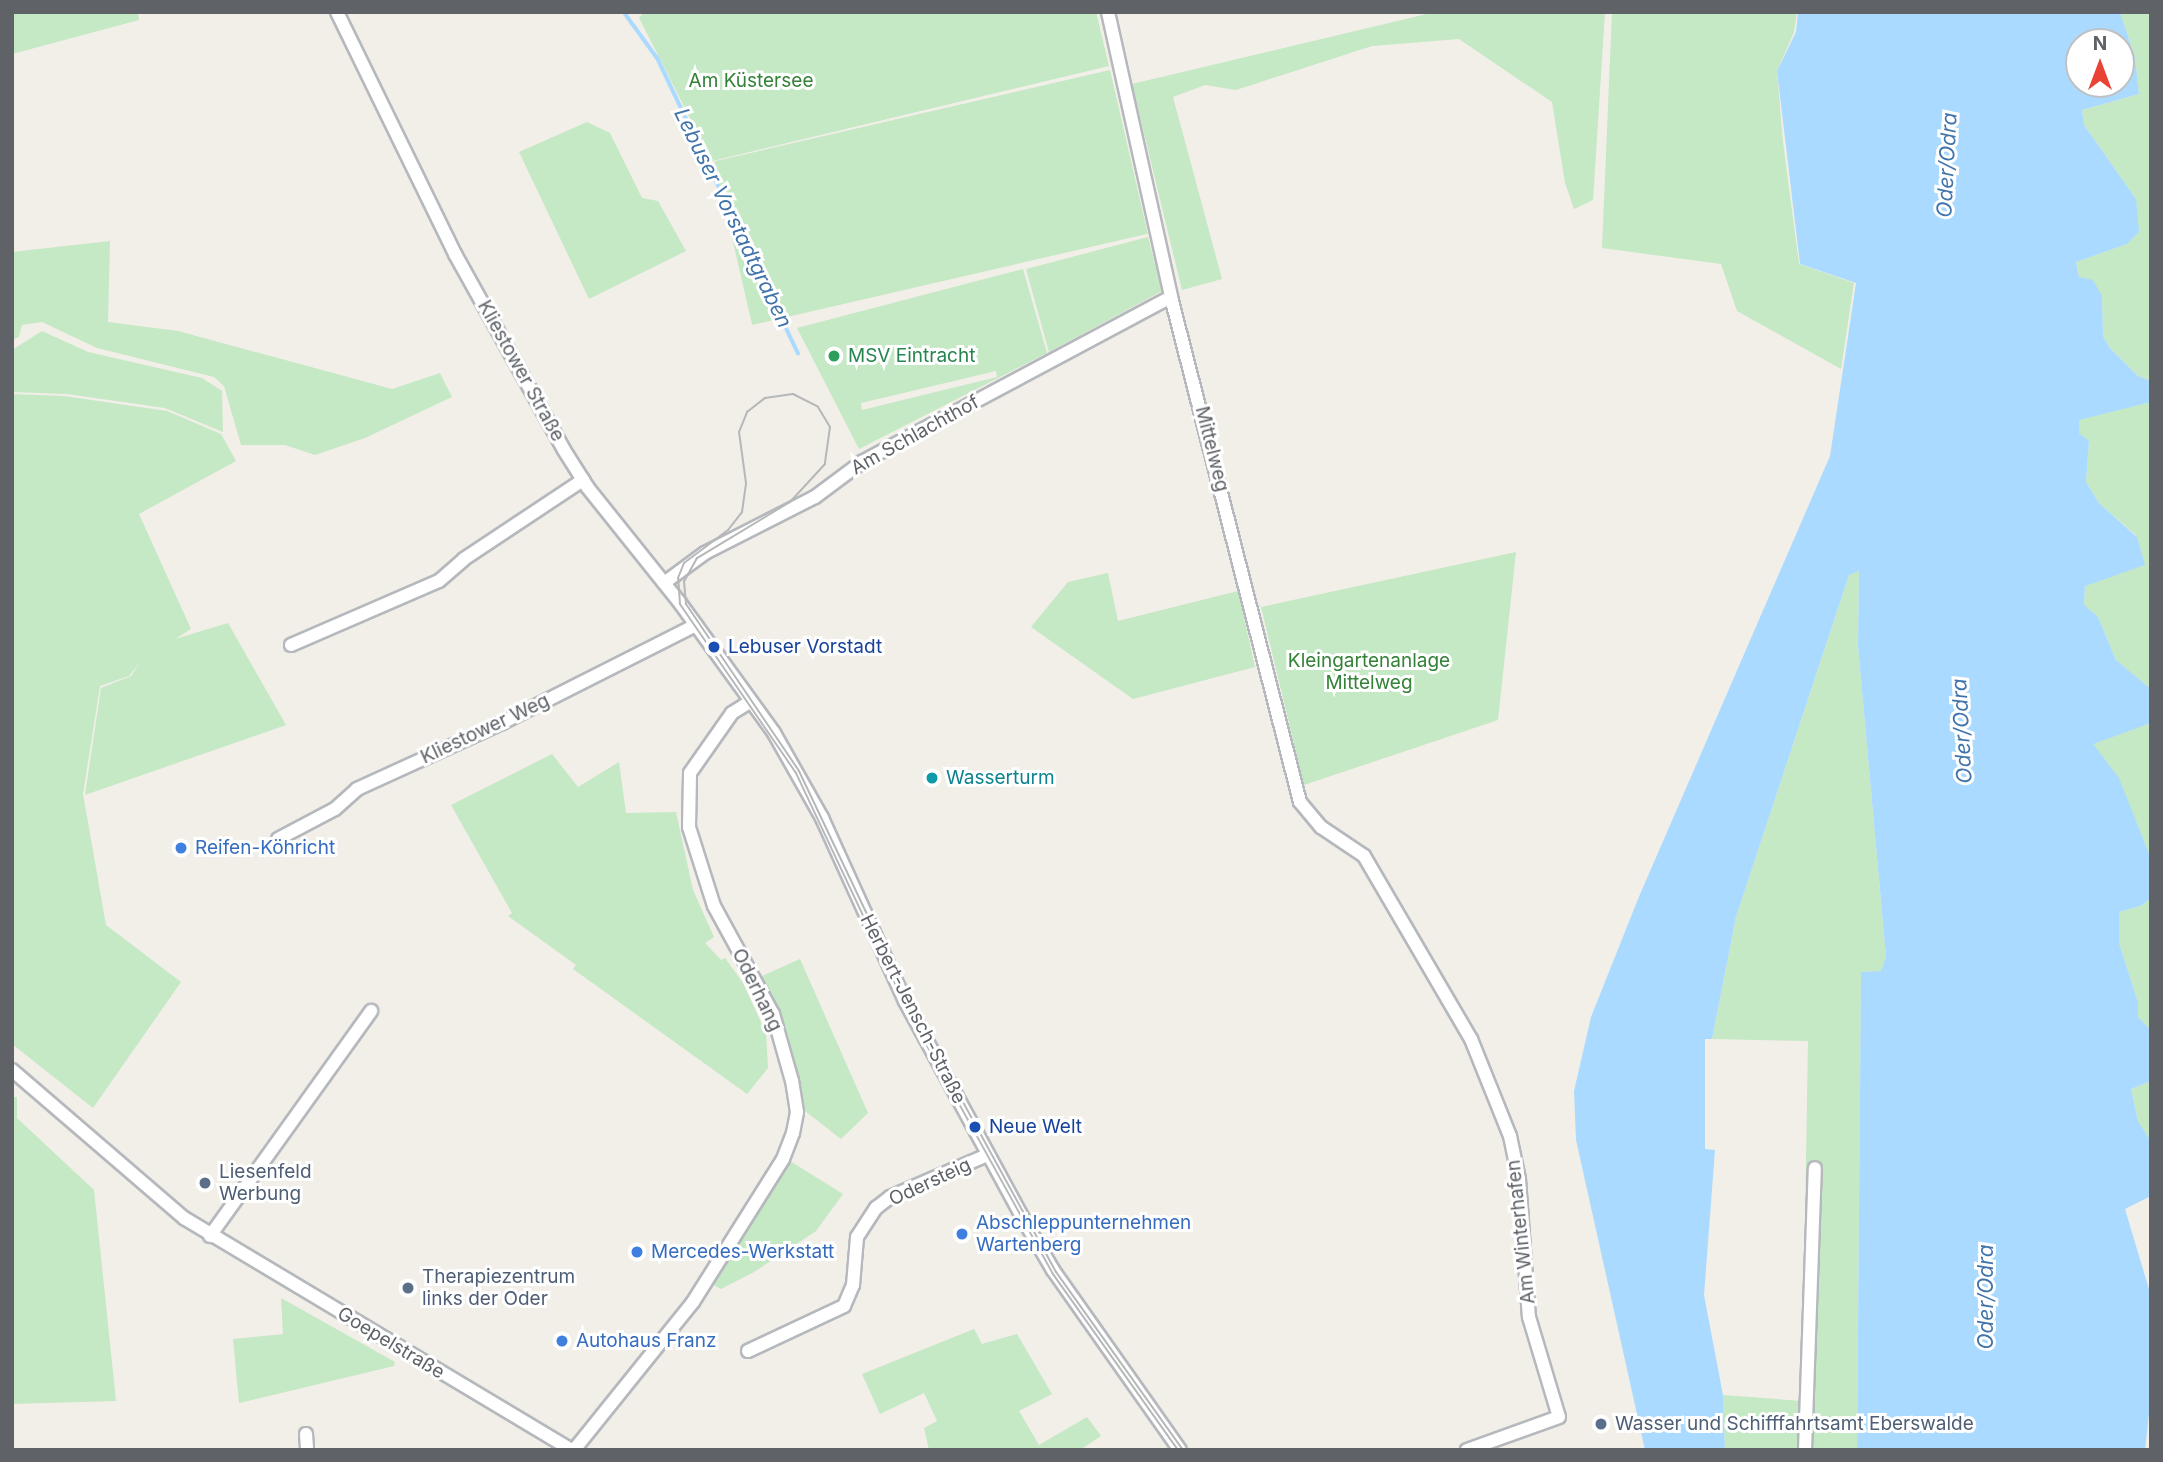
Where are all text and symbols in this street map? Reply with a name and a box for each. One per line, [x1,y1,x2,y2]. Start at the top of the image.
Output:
north arrow [2065,28,2135,98]
text: N [2093,32,2107,55]
park label: Am Küstersee [689,70,813,92]
water label: Lebuser Vorstadtgraben [669,104,797,332]
water label: Oder/Odra [1932,112,1962,218]
street label: Kliestower Straße [473,296,569,446]
place label: MSV Eintracht [848,345,975,367]
marker: MSV Eintracht [826,348,842,364]
street label: Am Schlachthof [847,390,983,480]
street label: Mittelweg [1190,404,1234,494]
place label: Lebuser Vorstadt [728,636,882,658]
marker: Lebuser Vorstadt [706,639,722,655]
park label: Kleingartenanlage Mittelweg [1288,650,1450,694]
water label: Oder/Odra [1947,678,1977,784]
street label: Kliestower Weg [417,689,553,769]
place label: Wasserturm [946,767,1055,789]
marker: Wasserturm [924,770,940,786]
place label: Reifen-Köhricht [195,837,335,859]
marker: Reifen-Köhricht [173,840,189,856]
street label: Herbert-Jensch-Straße [855,910,971,1108]
street label: Oderhang [727,945,787,1035]
place label: Neue Welt [989,1116,1082,1138]
marker: Neue Welt [967,1119,983,1135]
street label: Odersteig [885,1153,975,1211]
street label: Am Winterhafen [1502,1159,1540,1305]
place label: Liesenfeld Werbung [219,1161,312,1205]
marker: Liesenfeld Werbung [197,1175,213,1191]
place label: Abschleppunternehmen Wartenberg [976,1212,1191,1256]
marker: Abschleppunternehmen Wartenberg [954,1226,970,1242]
place label: Mercedes-Werkstatt [651,1241,834,1263]
marker: Mercedes-Werkstatt [629,1244,645,1260]
water label: Oder/Odra [1973,1244,1999,1350]
place label: Therapiezentrum links der Oder [422,1266,575,1310]
marker: Therapiezentrum links der Oder [400,1280,416,1296]
street label: Goepelstraße [333,1302,449,1384]
place label: Autohaus Franz [576,1330,716,1352]
marker: Autohaus Franz [554,1333,570,1349]
place label: Wasser und Schifffahrtsamt Eberswalde [1615,1413,1974,1435]
marker: Wasser und Schifffahrtsamt Eberswalde [1593,1416,1609,1432]

